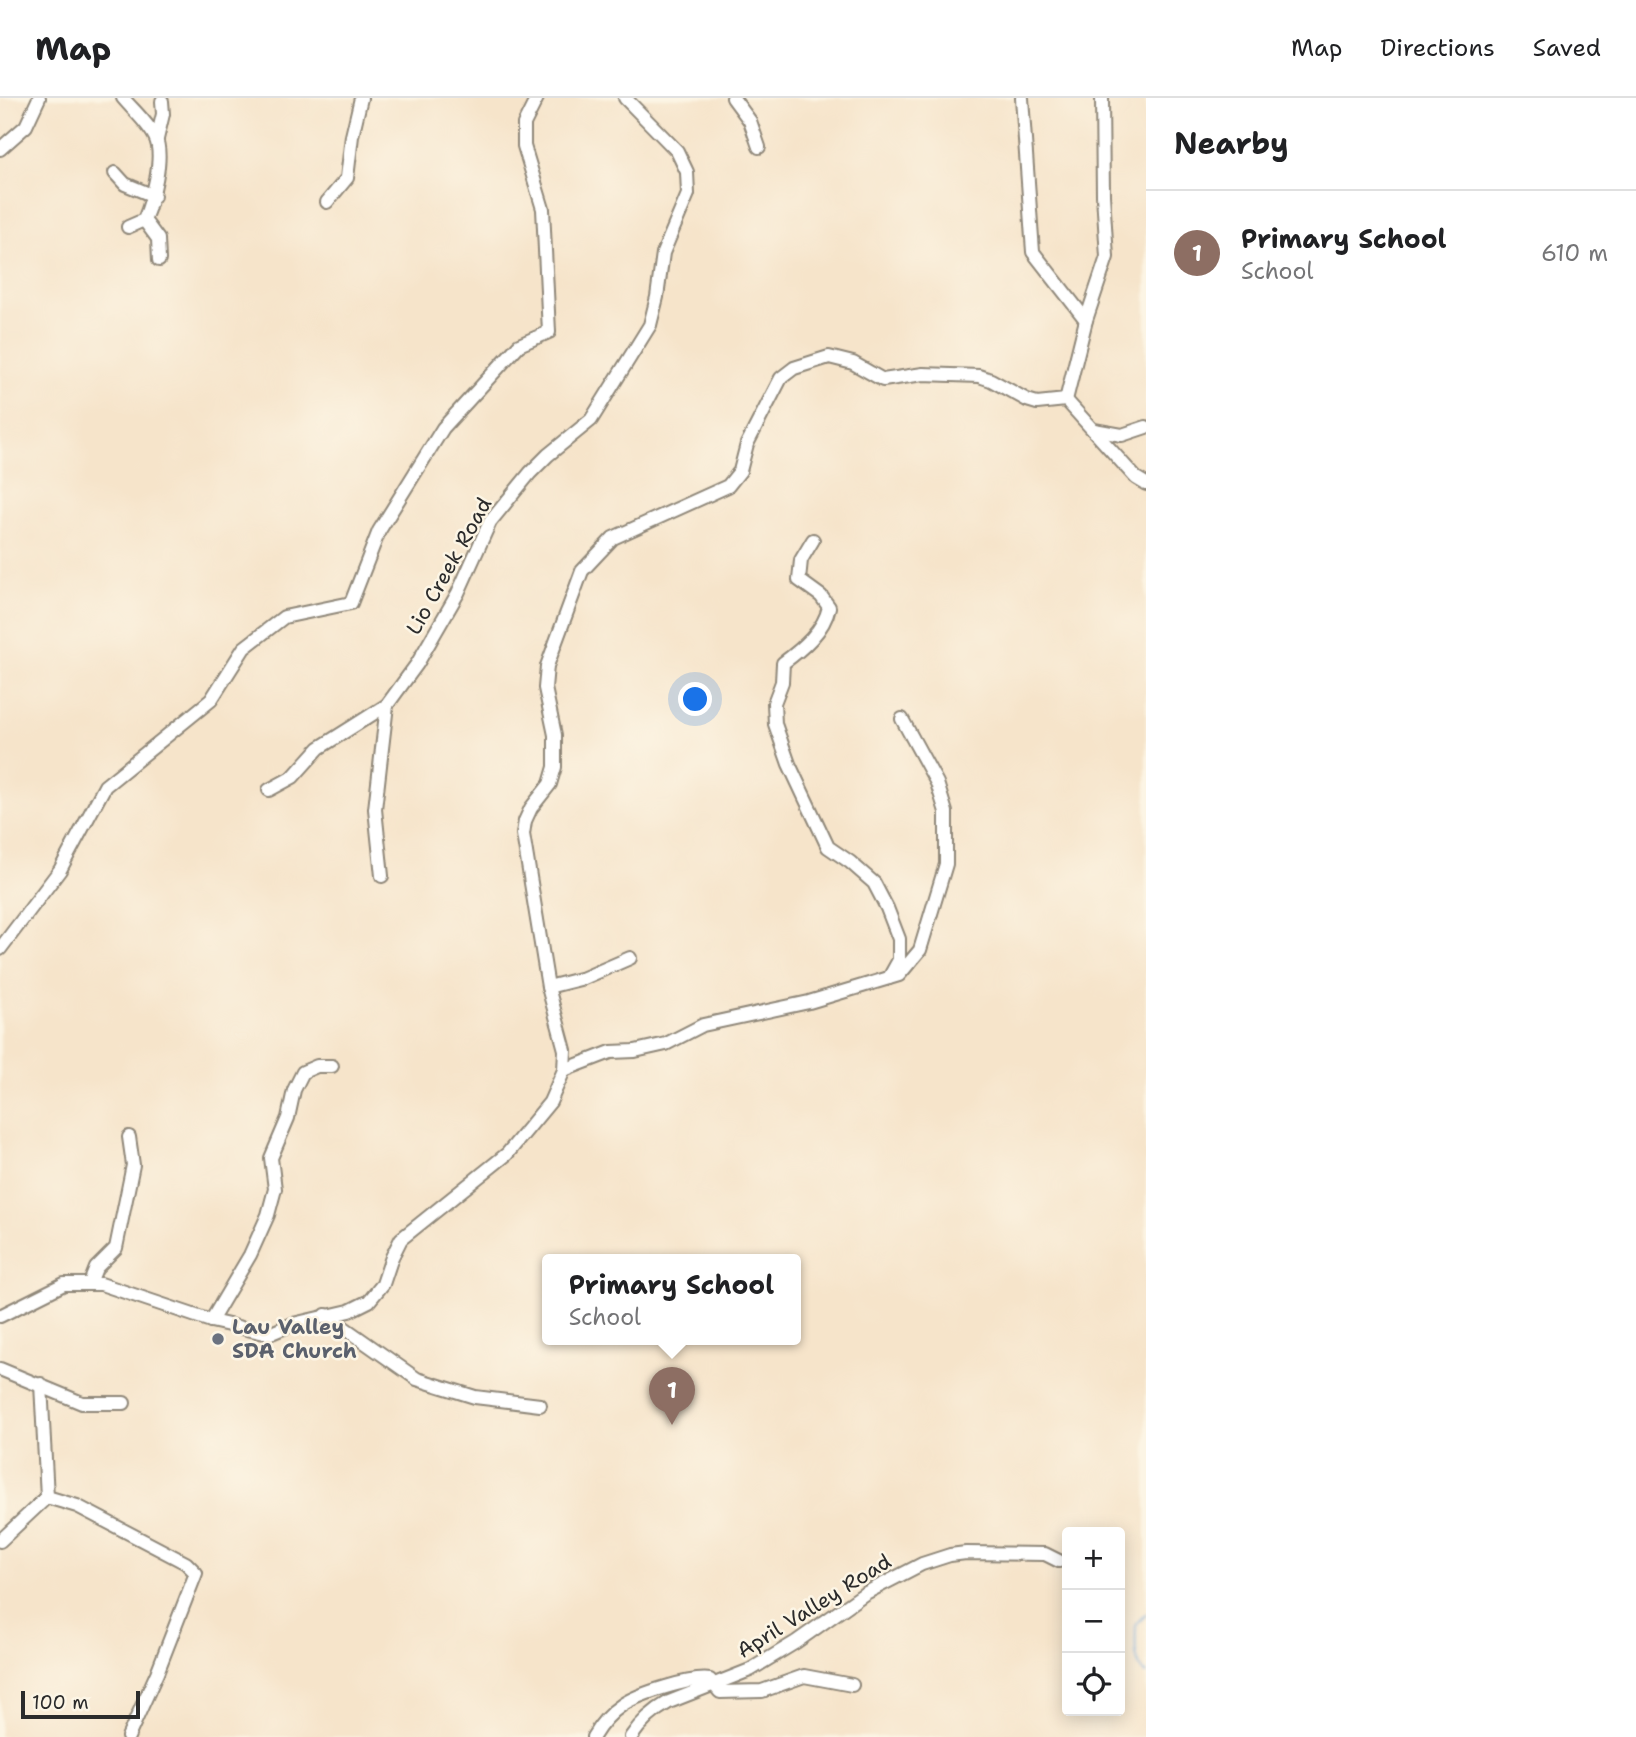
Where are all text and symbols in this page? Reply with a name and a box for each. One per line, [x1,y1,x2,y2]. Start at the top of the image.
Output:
text: Map [35,26,111,71]
text: Map [1291,32,1342,64]
text: Directions [1380,32,1495,64]
text: Saved [1533,32,1601,64]
text: Nearby [1174,123,1289,164]
text: Primary School [1241,221,1447,256]
text: 1 [1192,238,1202,268]
text: 610 m [1541,238,1608,268]
text: School [1241,256,1313,286]
street label: Lio Creek Road [400,492,498,640]
your location [678,682,712,716]
popup [542,1254,801,1345]
text: Primary School [569,1267,774,1302]
text: School [569,1302,641,1332]
place label: Lau Valley SDA Church [232,1313,357,1365]
marker: Lau Valley SDA Church [210,1331,226,1347]
pin: 1 [649,1367,695,1425]
map controls [1062,1527,1125,1716]
button: + [1062,1527,1125,1590]
street label: April Valley Road [732,1547,896,1665]
button: − [1062,1590,1125,1653]
button: locate [1062,1653,1125,1716]
scale bar [21,1688,140,1720]
text: 100 m [32,1690,89,1715]

